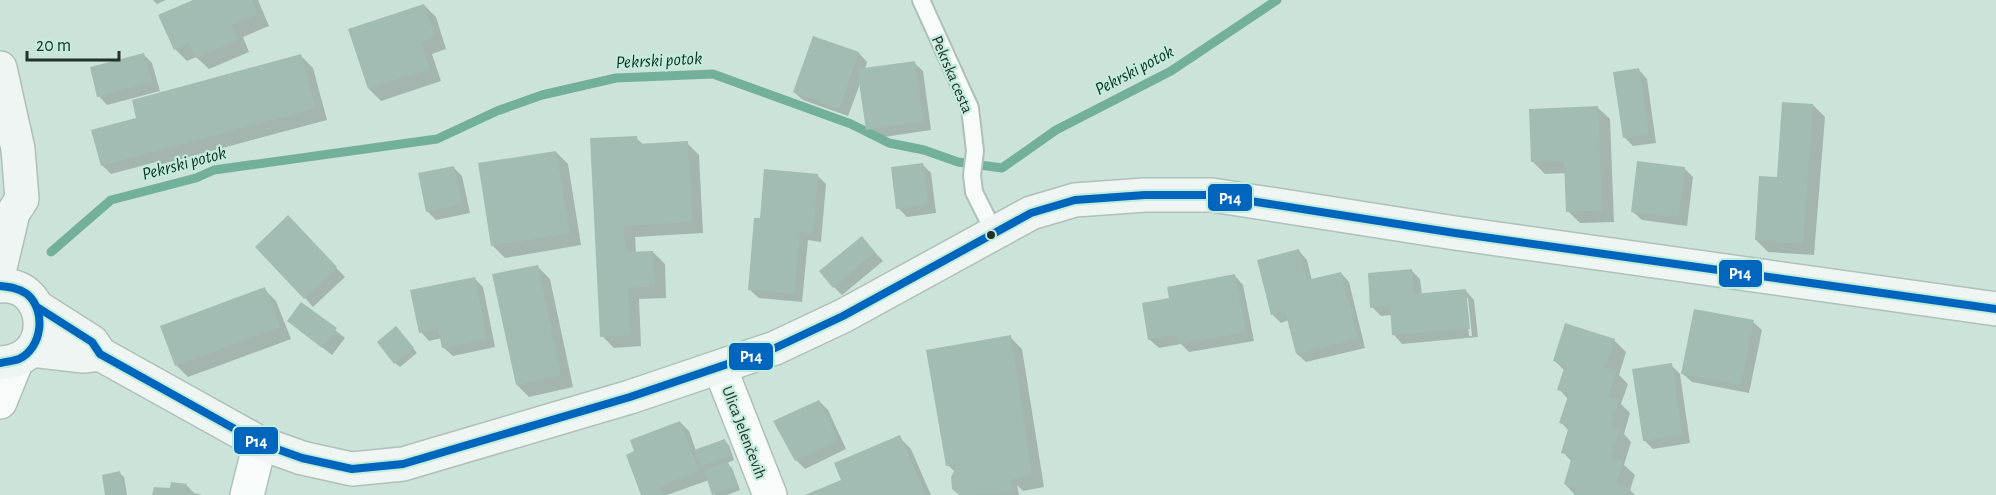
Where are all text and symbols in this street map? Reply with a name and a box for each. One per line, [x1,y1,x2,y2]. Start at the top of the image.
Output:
scale bar [27,24,118,62]
street label: Pekrska cesta [929,33,976,115]
text: 20 m [36,37,71,55]
water label: Pekrski potok [1092,43,1177,99]
water label: Pekrski potok [615,50,703,72]
water label: Pekrski potok [140,144,228,184]
line badge: P14 [1207,183,1253,212]
text: P14 [1219,191,1241,207]
unlabelled marker [985,229,997,241]
line badge: P14 [1718,259,1763,288]
text: P14 [1729,266,1751,282]
line badge: P14 [728,342,774,371]
text: P14 [740,349,762,365]
street label: Ulica Jelenčevih [719,384,769,481]
line badge: P14 [233,426,279,455]
text: P14 [245,434,267,450]

